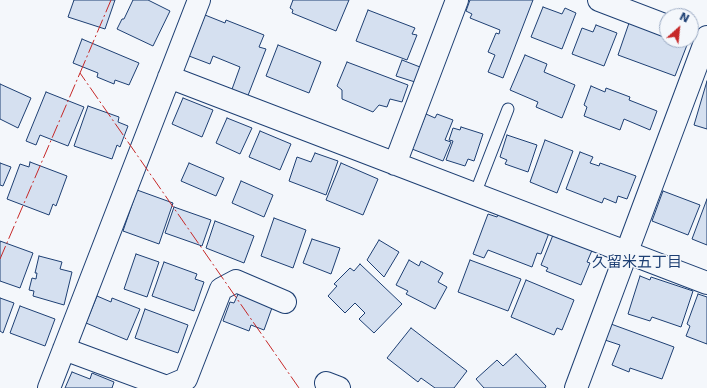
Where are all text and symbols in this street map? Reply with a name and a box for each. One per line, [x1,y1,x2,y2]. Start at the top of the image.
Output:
north arrow [659,8,699,48]
text: N [677,10,691,26]
district label: 久留米五丁目 [592,254,682,272]

